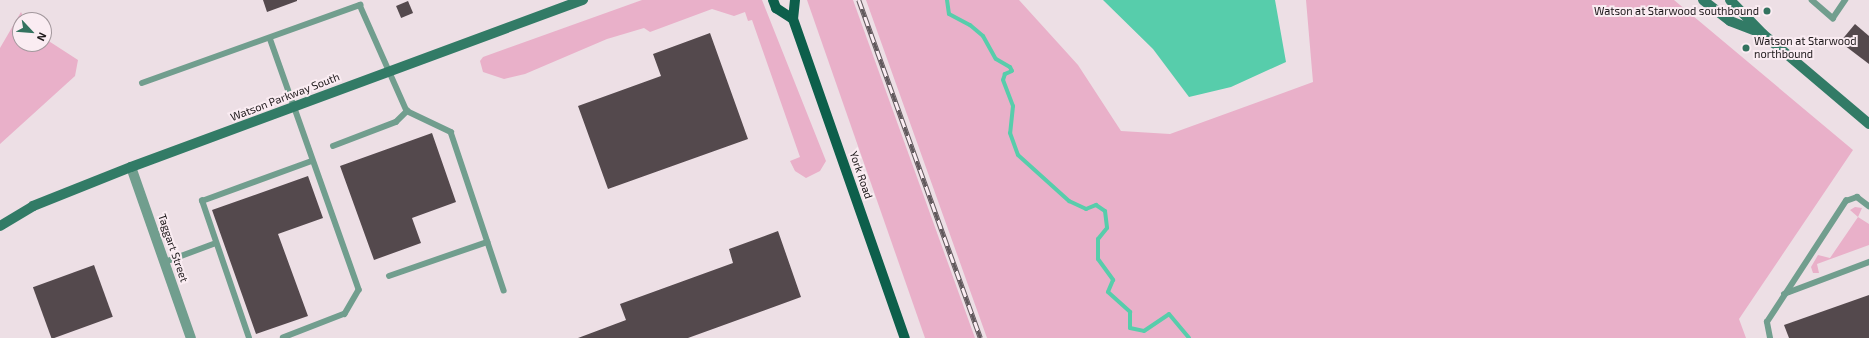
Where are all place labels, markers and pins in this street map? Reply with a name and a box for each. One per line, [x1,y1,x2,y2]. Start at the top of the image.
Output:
place label: Watson at Starwood southbound [1594,4,1759,18]
marker: Watson at Starwood southbound [1762,6,1772,16]
place label: Watson at Starwood northbound [1754,35,1856,61]
marker: Watson at Starwood northbound [1741,43,1751,53]

